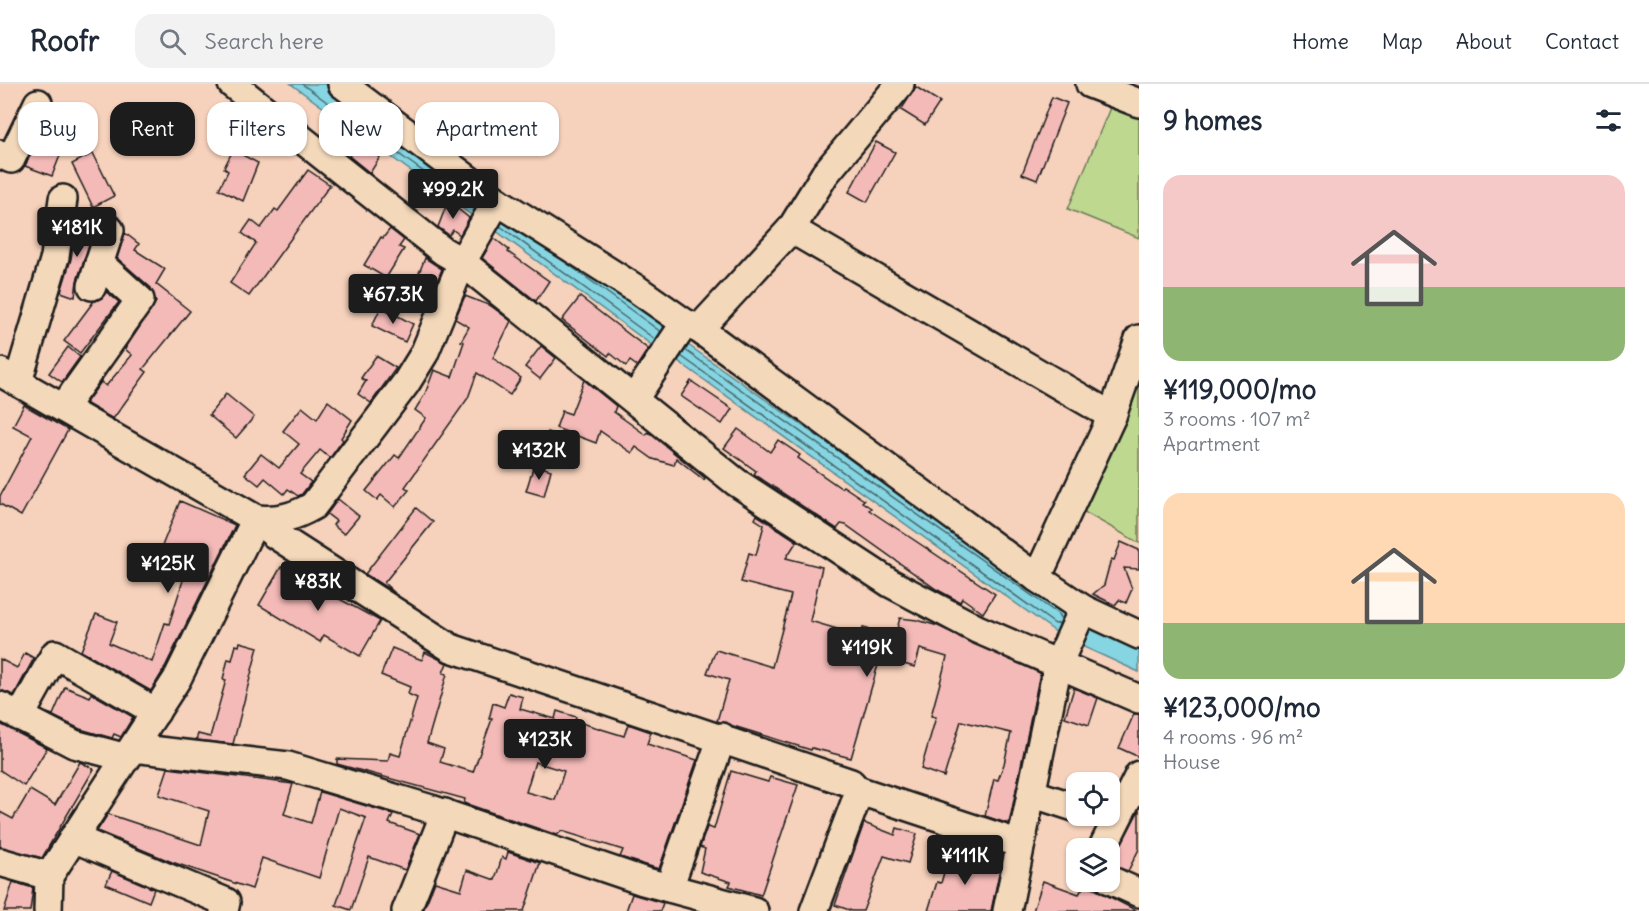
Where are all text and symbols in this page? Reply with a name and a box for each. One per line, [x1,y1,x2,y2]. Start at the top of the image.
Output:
search box [135,14,555,68]
text: Roofr [30,23,99,59]
icon: search [156,25,189,58]
text: Search here [204,27,324,55]
text: Home [1292,28,1349,55]
text: Map [1382,28,1423,55]
text: About [1456,28,1512,55]
text: Contact [1545,28,1619,55]
chip: Buy [18,102,98,156]
chip: Rent [110,102,195,156]
chip: Filters [207,102,307,156]
chip: New [319,102,403,156]
chip: Apartment [415,102,559,156]
text: 9 homes [1163,104,1262,137]
icon: filters [1592,104,1625,137]
pin: ¥99.2K [404,169,502,220]
text: ¥99.2K [422,176,484,201]
pin: ¥181K [35,207,119,258]
text: ¥181K [51,214,103,239]
icon: home [1340,214,1448,322]
pin: ¥67.3K [344,274,442,325]
text: ¥67.3K [363,281,423,306]
text: ¥119,000/mo [1163,373,1316,406]
text: 3 rooms · 107 m² [1163,406,1311,431]
pin: ¥132K [497,430,581,481]
text: Apartment [1163,431,1260,456]
text: ¥132K [512,437,566,462]
icon: home [1340,532,1448,640]
pin: ¥125K [126,543,210,594]
text: ¥125K [141,550,195,575]
pin: ¥83K [282,561,354,612]
text: ¥83K [295,568,341,593]
pin: ¥119K [825,627,909,678]
text: ¥119K [841,634,893,659]
text: ¥123,000/mo [1163,691,1321,724]
pin: ¥123K [503,719,587,770]
text: 4 rooms · 96 m² [1163,724,1303,749]
text: ¥123K [518,726,572,751]
text: House [1163,749,1220,774]
map controls [1066,772,1120,892]
button: locate [1066,772,1120,826]
pin: ¥111K [923,835,1007,886]
button: layers [1066,838,1120,892]
text: ¥111K [941,842,989,867]

